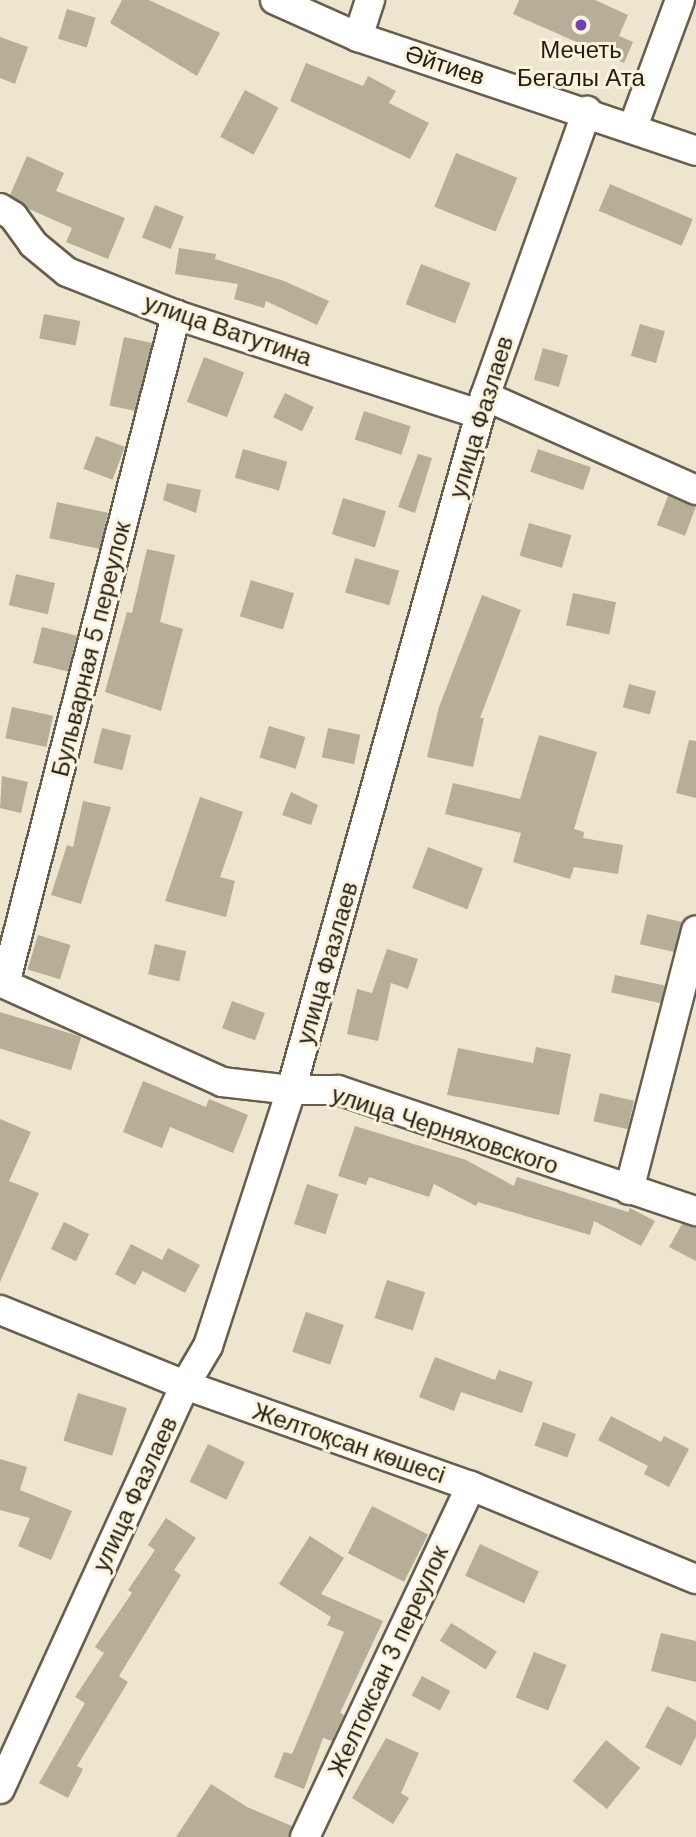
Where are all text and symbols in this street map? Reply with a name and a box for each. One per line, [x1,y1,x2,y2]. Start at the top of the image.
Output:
marker: Мечеть Бегалы Ата [573,17,589,33]
place label: Мечеть Бегалы Ата [517,36,645,92]
street label: Әйтиев [402,39,488,91]
street label: улица Ватутина [140,288,316,372]
street label: улица Фазлаев [443,333,519,501]
street label: Бульварная 5 переулок [45,519,137,779]
street label: улица Фазлаев [290,878,364,1048]
street label: улица Черняховского [328,1080,562,1180]
street label: Желтоқсан көшесі [249,1397,449,1489]
street label: улица Фазлаев [86,1412,184,1576]
street label: Желтоксан 3 переулок [322,1541,454,1781]

